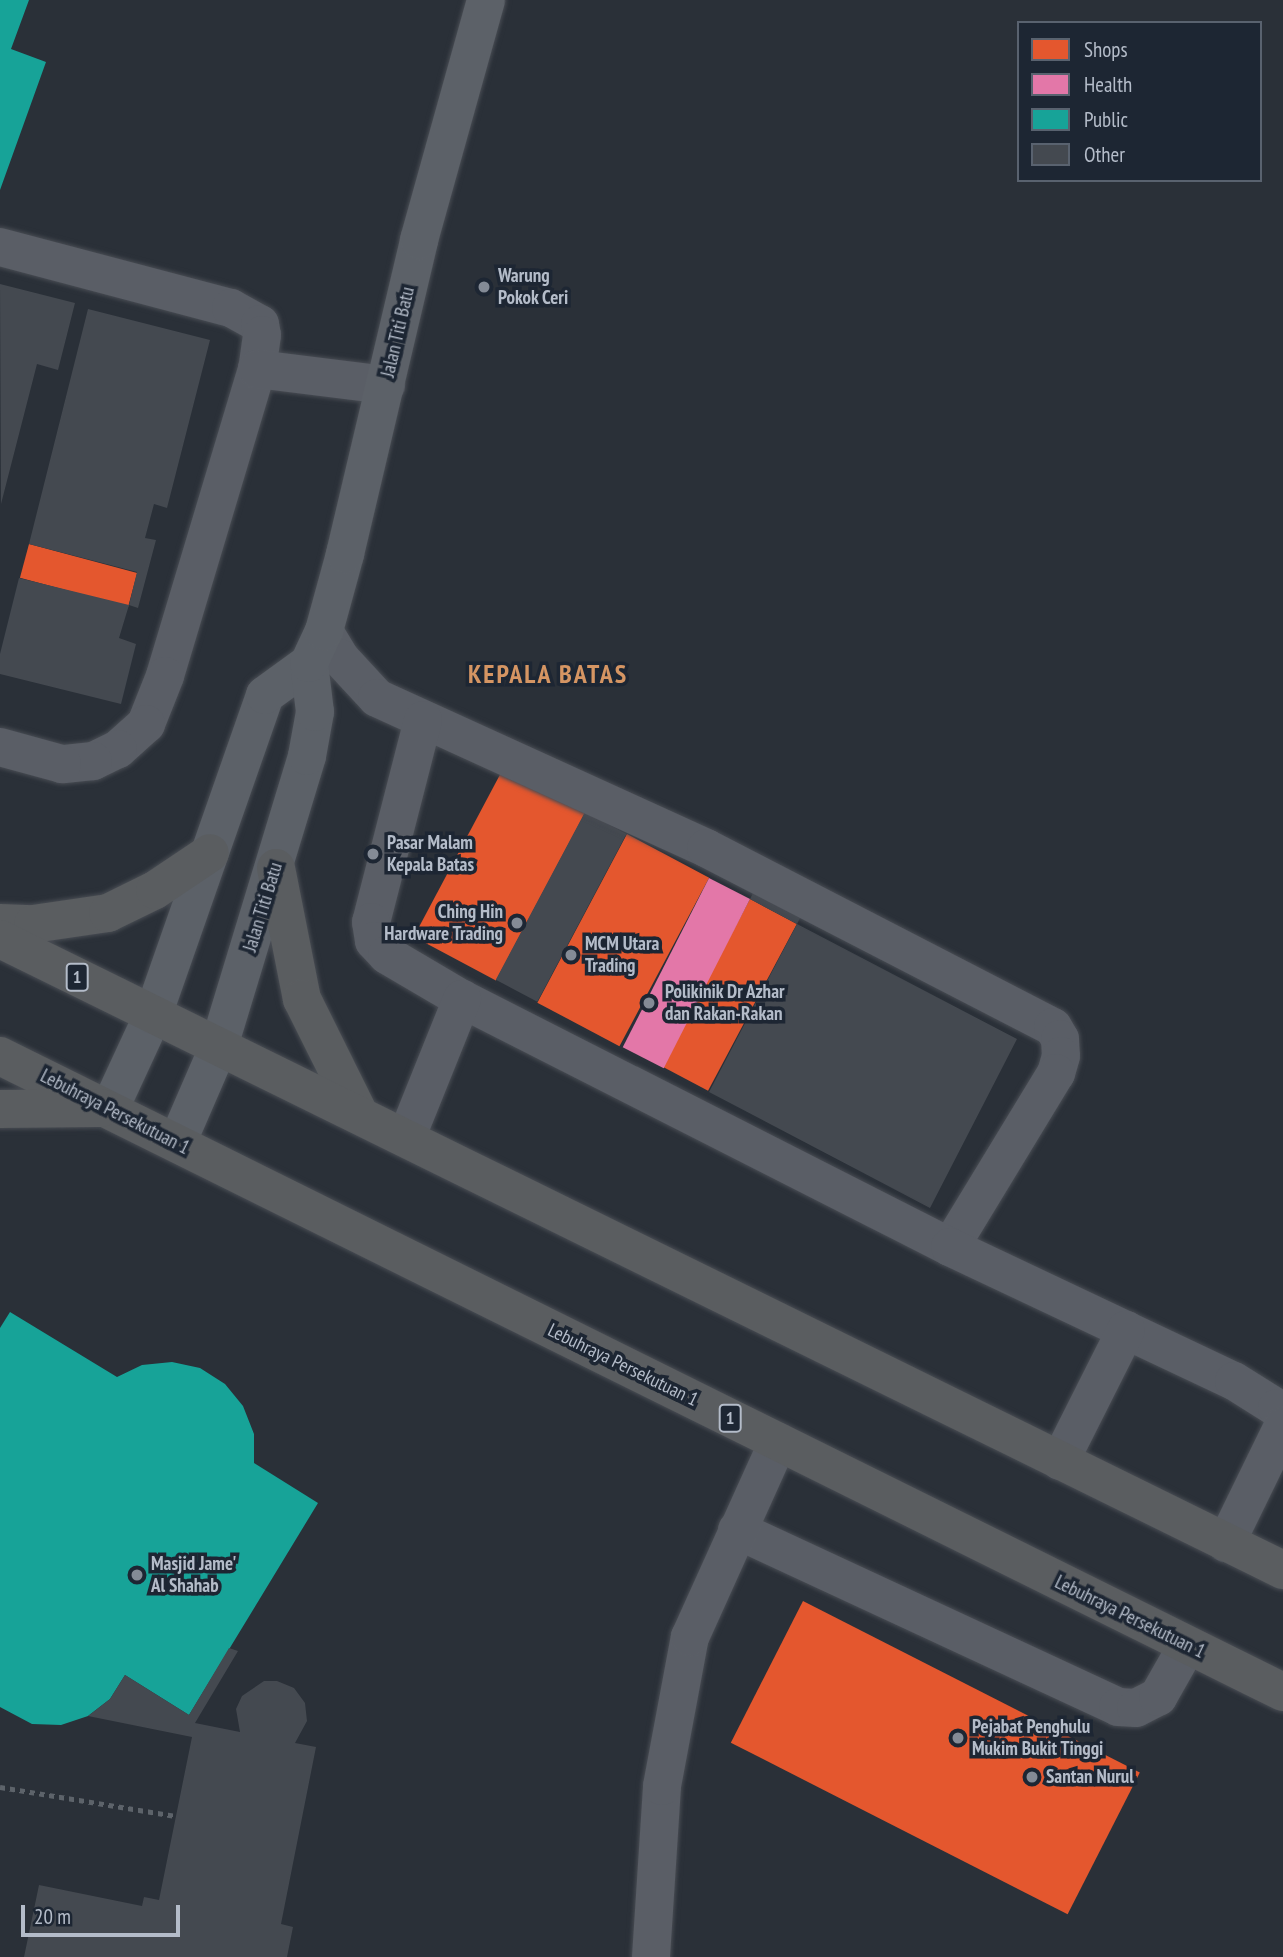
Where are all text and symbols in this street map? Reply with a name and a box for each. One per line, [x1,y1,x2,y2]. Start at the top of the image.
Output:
legend [1017,21,1262,182]
text: Shops [1084,36,1128,63]
text: Health [1084,71,1132,98]
text: Public [1084,106,1128,133]
text: Other [1084,141,1125,168]
place label: Warung Pokok Ceri [498,265,569,309]
marker: Warung Pokok Ceri [476,279,492,295]
street label: Jalan Titi Batu [376,284,420,380]
district label: KEPALA BATAS [469,658,627,690]
place label: Pasar Malam Kepala Batas [387,832,474,876]
marker: Pasar Malam Kepala Batas [365,846,381,862]
street label: Jalan Titi Batu [239,859,287,955]
place label: Ching Hin Hardware Trading [384,901,503,945]
marker: Ching Hin Hardware Trading [509,915,525,931]
place label: MCM Utara Trading [585,933,659,977]
marker: MCM Utara Trading [563,947,579,963]
road number: 1 [65,962,89,992]
place label: Polikinik Dr Azhar dan Rakan-Rakan [665,981,786,1025]
marker: Polikinik Dr Azhar dan Rakan-Rakan [639,993,659,1013]
street label: Lebuhraya Persekutuan 1 [37,1065,193,1159]
street label: Lebuhraya Persekutuan 1 [544,1319,702,1411]
road number: 1 [718,1404,742,1433]
place label: Masjid Jame' Al Shahab [151,1553,236,1597]
marker: Masjid Jame' Al Shahab [129,1567,145,1583]
street label: Lebuhraya Persekutuan 1 [1051,1571,1209,1663]
place label: Pejabat Penghulu Mukim Bukit Tinggi [972,1716,1104,1760]
marker: Pejabat Penghulu Mukim Bukit Tinggi [950,1730,966,1746]
place label: Santan Nurul [1046,1766,1134,1788]
marker: Santan Nurul [1024,1769,1040,1785]
scale bar [24,1890,184,1934]
text: 20 m [34,1903,71,1930]

